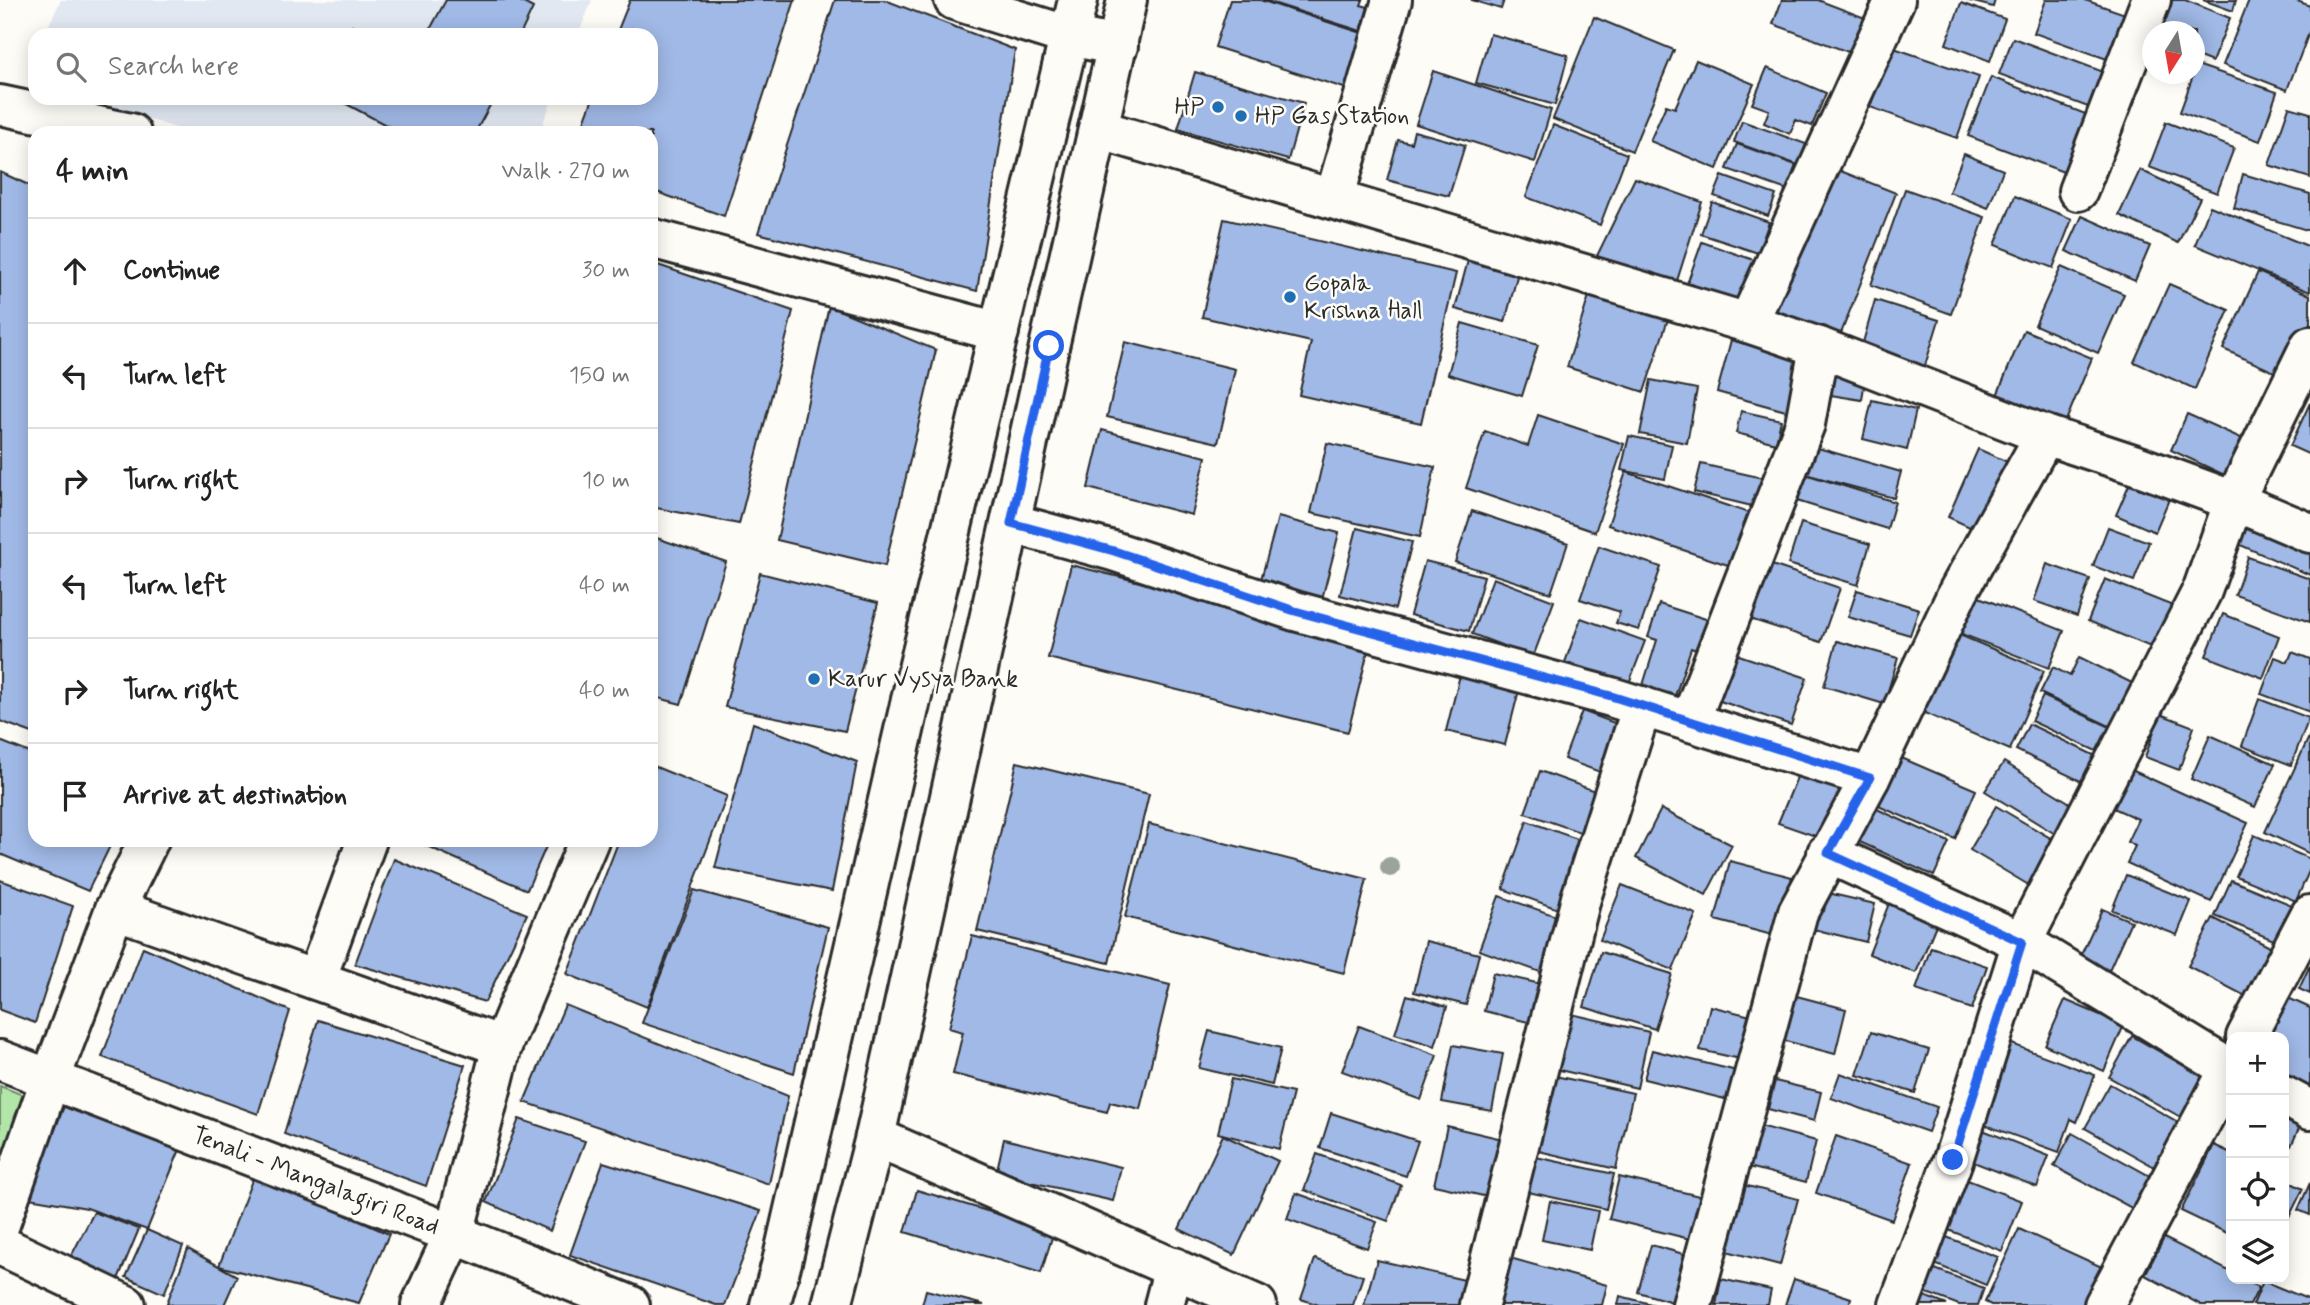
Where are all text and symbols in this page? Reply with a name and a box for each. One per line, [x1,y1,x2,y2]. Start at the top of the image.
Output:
north arrow [2142,21,2205,84]
search box [28,28,658,105]
icon: search [52,48,90,86]
text: Search here [108,50,239,84]
place label: HP [1175,92,1204,123]
marker: HP [1210,99,1226,115]
place label: HP Gas Station [1255,101,1409,132]
marker: HP Gas Station [1233,108,1249,124]
text: 4 min [56,152,129,191]
text: Walk · 270 m [501,157,630,187]
icon: ahead [56,252,94,290]
text: Continue [123,254,220,288]
text: 30 m [582,256,630,286]
place label: Gopala Krishna Hall [1304,268,1423,327]
marker: Gopala Krishna Hall [1282,289,1298,305]
route start [1033,330,1064,361]
icon: left [56,357,94,395]
text: Turn left [123,359,227,393]
text: 150 m [569,361,630,391]
icon: right [56,462,94,500]
text: Turn right [123,464,239,498]
text: 10 m [582,466,630,496]
icon: left [56,567,94,605]
text: Turn left [123,569,227,603]
text: 40 m [579,571,630,601]
place label: Karur Vysya Bank [828,664,1018,695]
marker: Karur Vysya Bank [806,671,822,687]
icon: right [56,672,94,710]
text: Turn right [123,674,239,708]
text: 40 m [579,676,630,706]
icon: arrive [56,777,94,815]
text: Arrive at destination [123,779,347,813]
map controls [2226,1032,2289,1284]
button: + [2226,1032,2289,1095]
button: − [2226,1095,2289,1158]
street label: Tenali - Mangalagiri Road [188,1120,444,1242]
route end [1937,1144,1968,1175]
button: locate [2226,1158,2289,1221]
button: layers [2226,1221,2289,1284]

